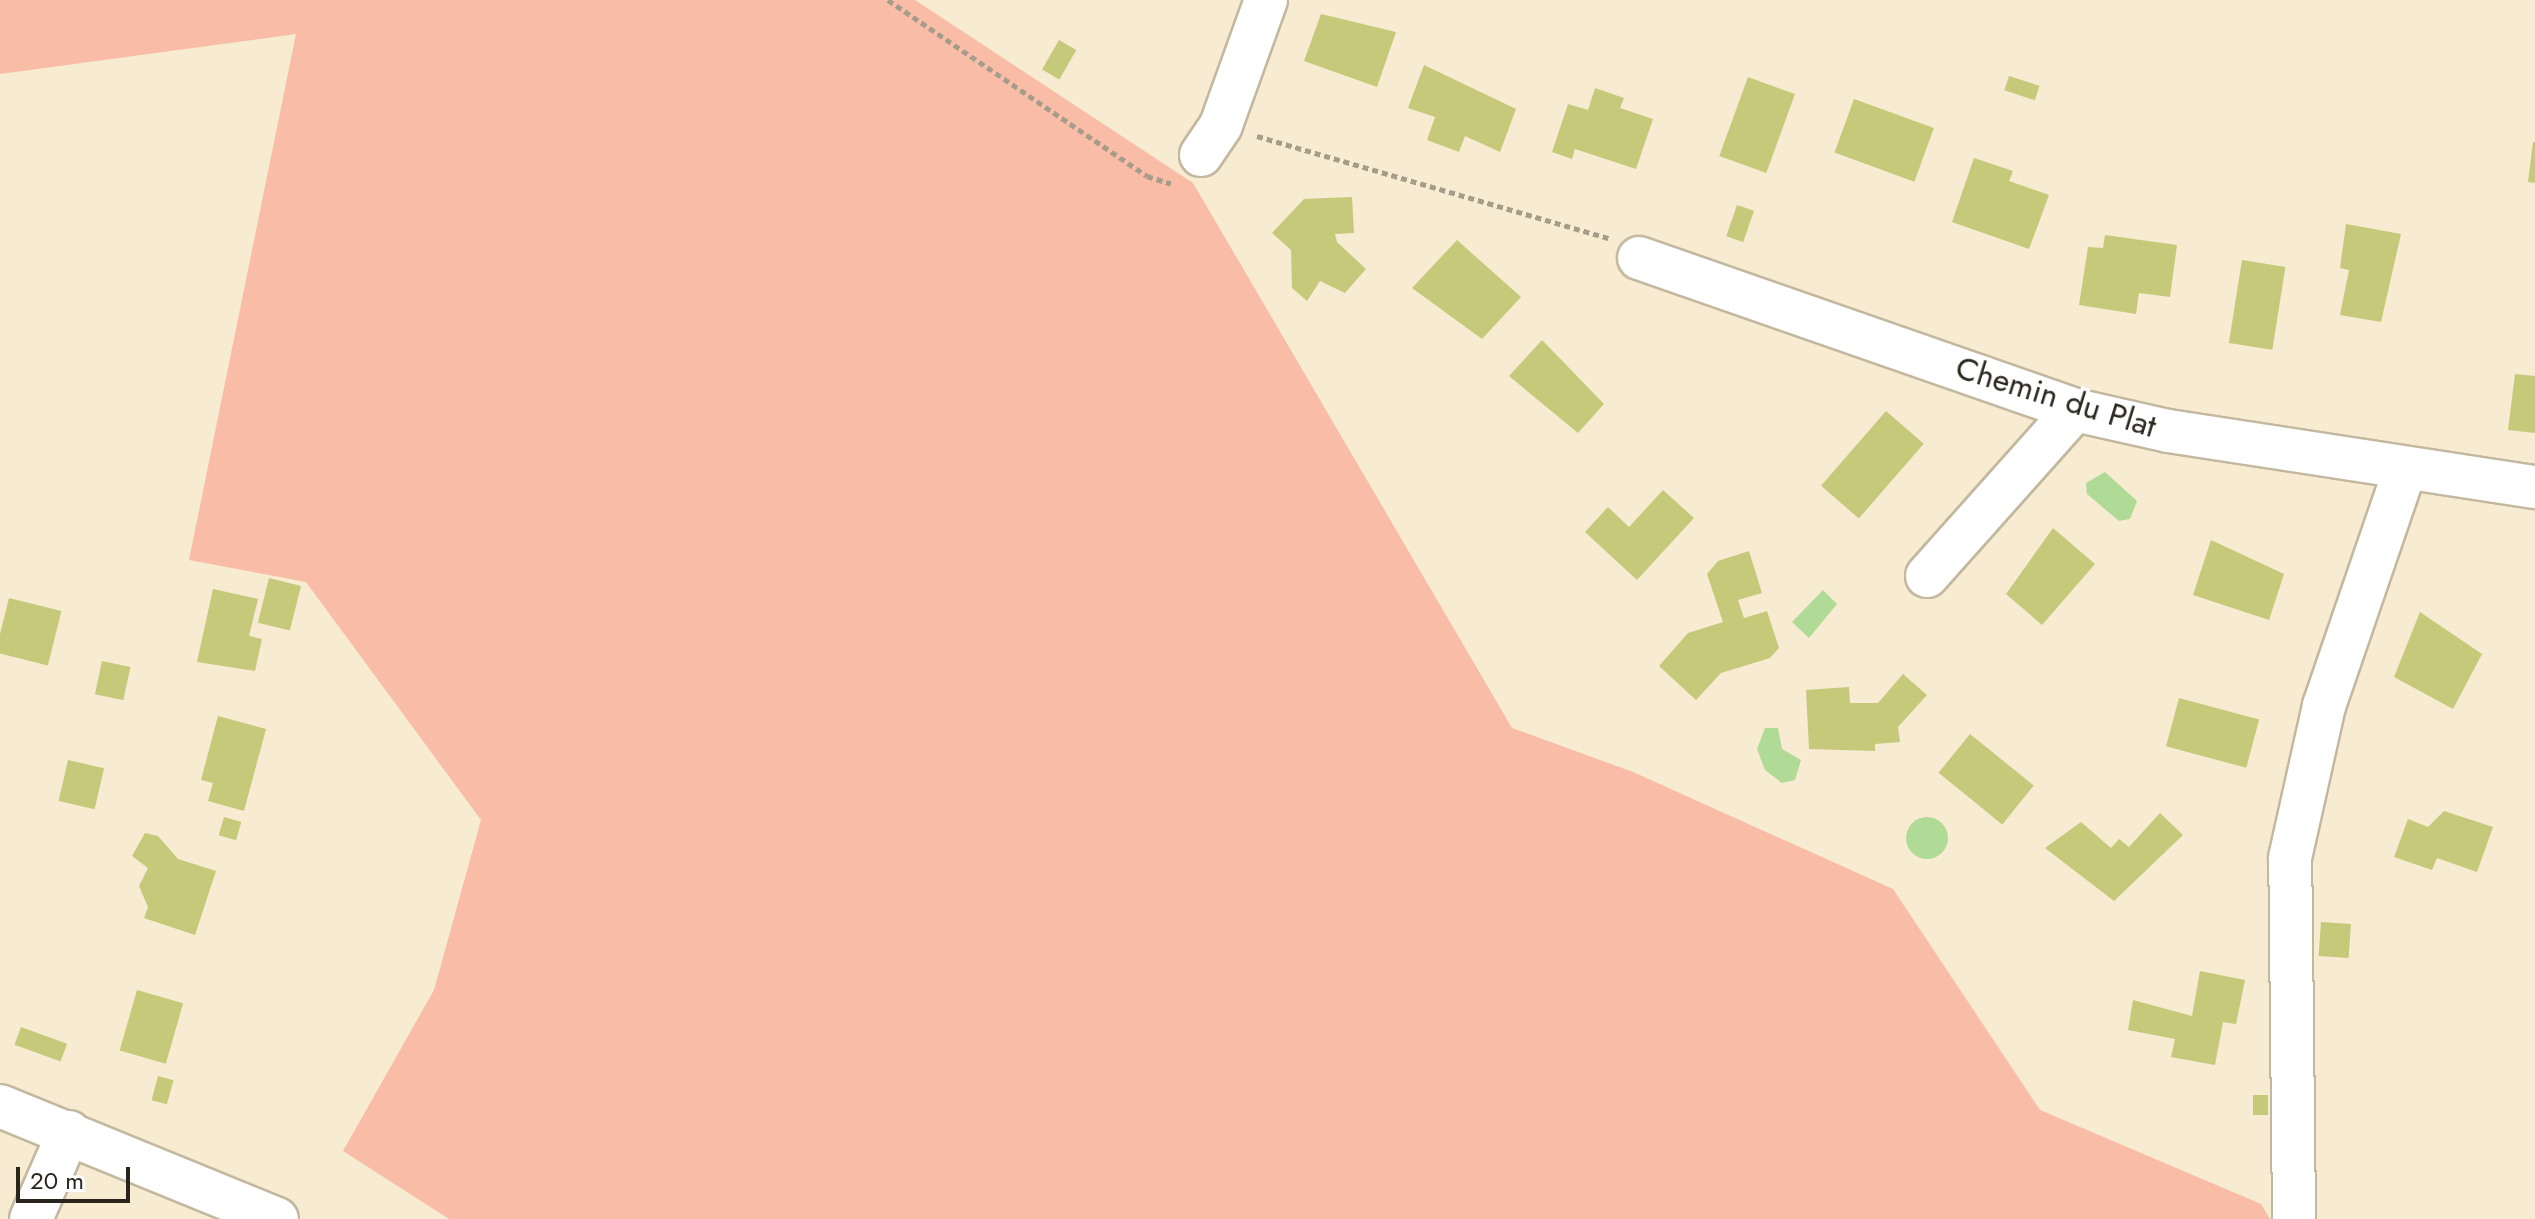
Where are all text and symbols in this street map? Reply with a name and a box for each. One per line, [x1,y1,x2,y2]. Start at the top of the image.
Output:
street label: Chemin du Plat [1951,348,2161,446]
scale bar [20,1151,134,1201]
text: 20 m [30,1163,84,1198]

